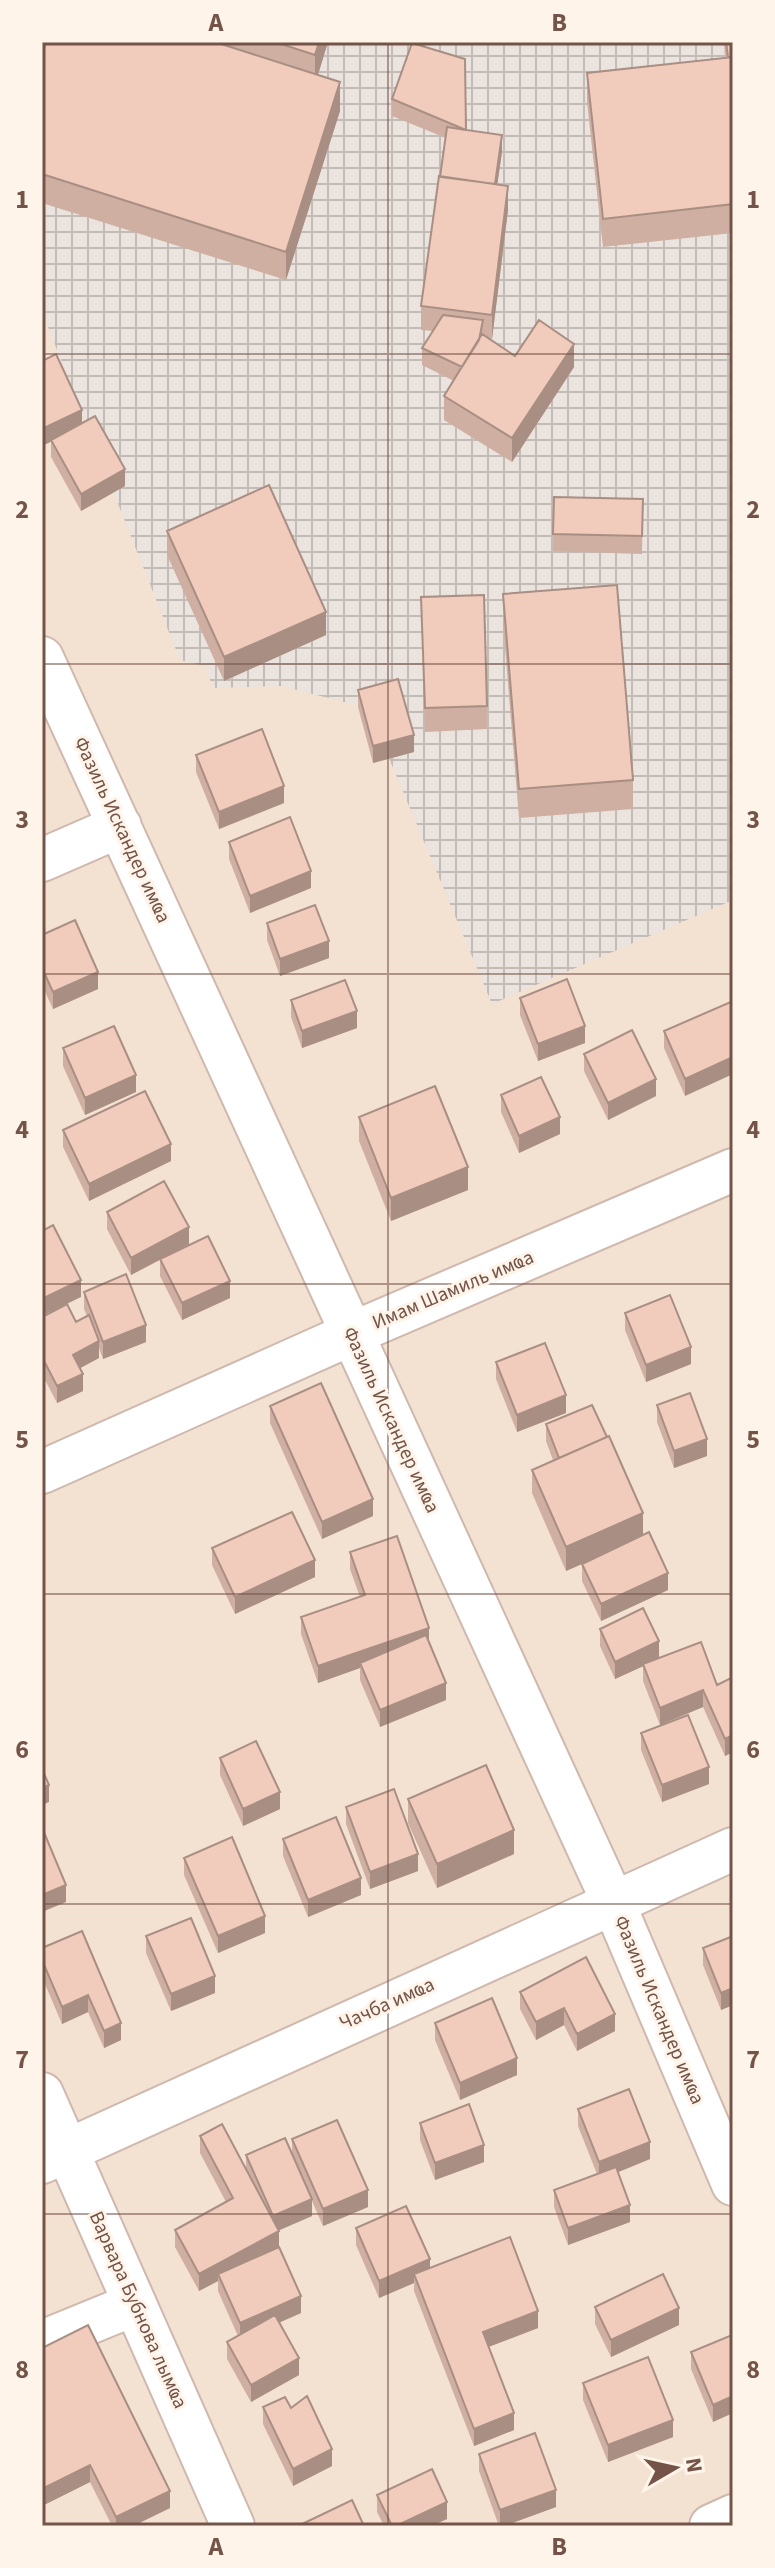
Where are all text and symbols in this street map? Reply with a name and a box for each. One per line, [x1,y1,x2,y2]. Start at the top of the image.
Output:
text: A [208,4,225,41]
text: B [551,4,567,41]
text: 1 [15,181,29,218]
text: 1 [746,181,760,218]
text: 2 [15,491,29,528]
text: 2 [746,491,760,528]
street label: Фазиль Искандер имҩа [66,732,178,928]
text: 3 [15,801,29,838]
text: 3 [746,801,760,838]
text: 4 [15,1111,29,1148]
text: 4 [746,1111,760,1148]
street label: Имам Шамиль имҩа [368,1243,538,1337]
street label: Фазиль Искандер имҩа [335,1322,447,1518]
text: 5 [15,1421,29,1458]
text: 5 [746,1421,760,1458]
text: 6 [15,1731,29,1768]
text: 6 [746,1731,760,1768]
street label: Фазиль Искандер имҩа [607,1911,711,2109]
street label: Чачба имҩа [335,1971,439,2037]
text: 7 [15,2041,29,2078]
text: 7 [746,2041,760,2078]
street label: Варвара Бубнова лымҩа [82,2207,194,2413]
text: 8 [15,2351,29,2388]
text: 8 [746,2351,760,2388]
north arrow [635,2428,715,2508]
text: N [677,2455,711,2475]
text: A [208,2528,225,2565]
text: B [551,2528,567,2565]

